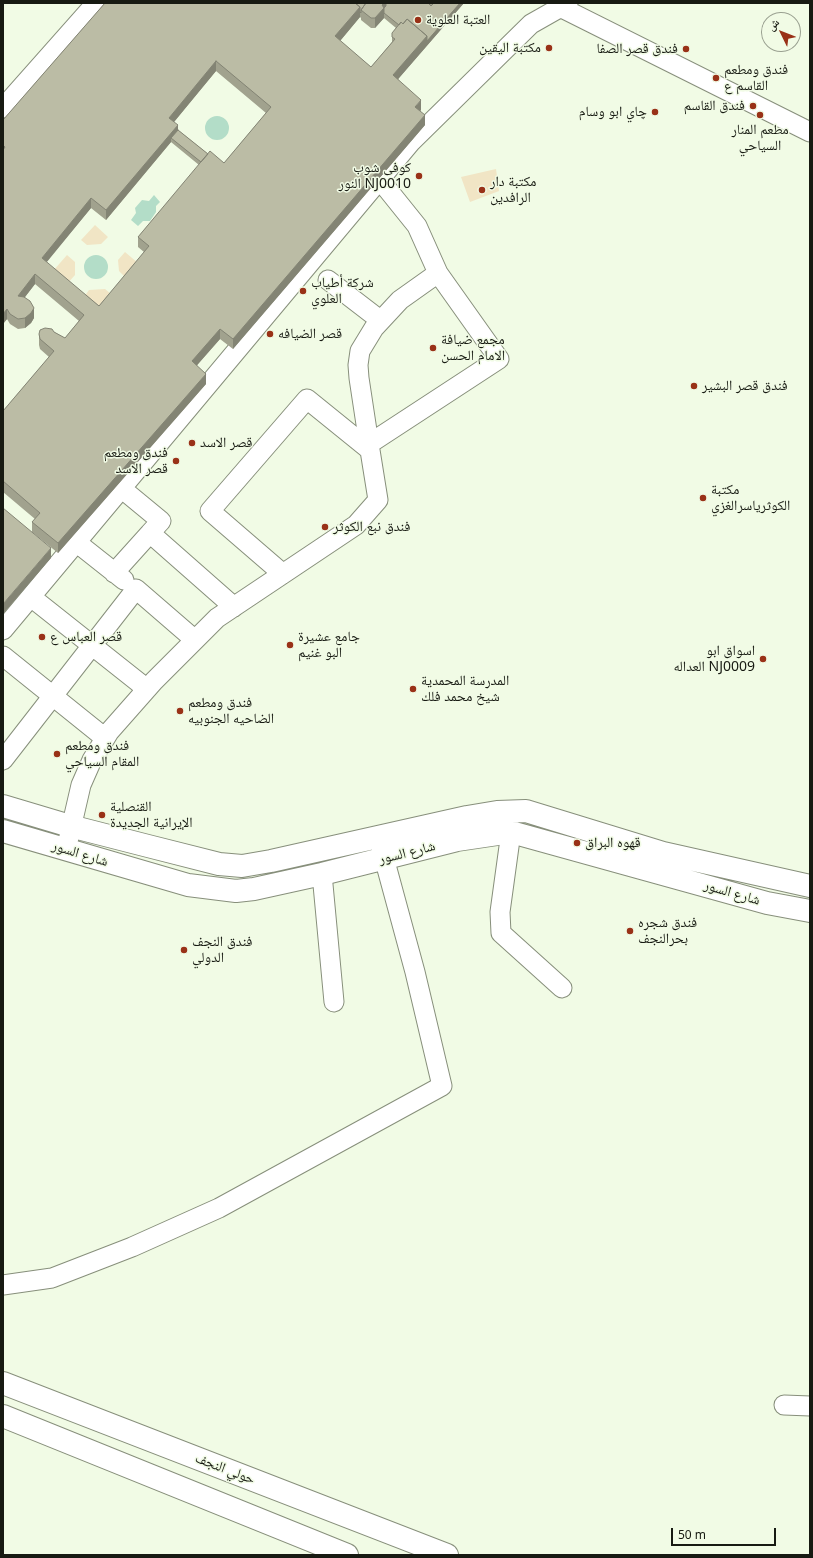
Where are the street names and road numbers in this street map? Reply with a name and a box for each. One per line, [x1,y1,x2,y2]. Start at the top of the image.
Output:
street label: شارع السور [50,838,110,870]
street label: شارع السور [377,838,437,868]
street label: شارع السور [702,877,762,909]
street label: حولي النجف [193,1450,257,1488]

